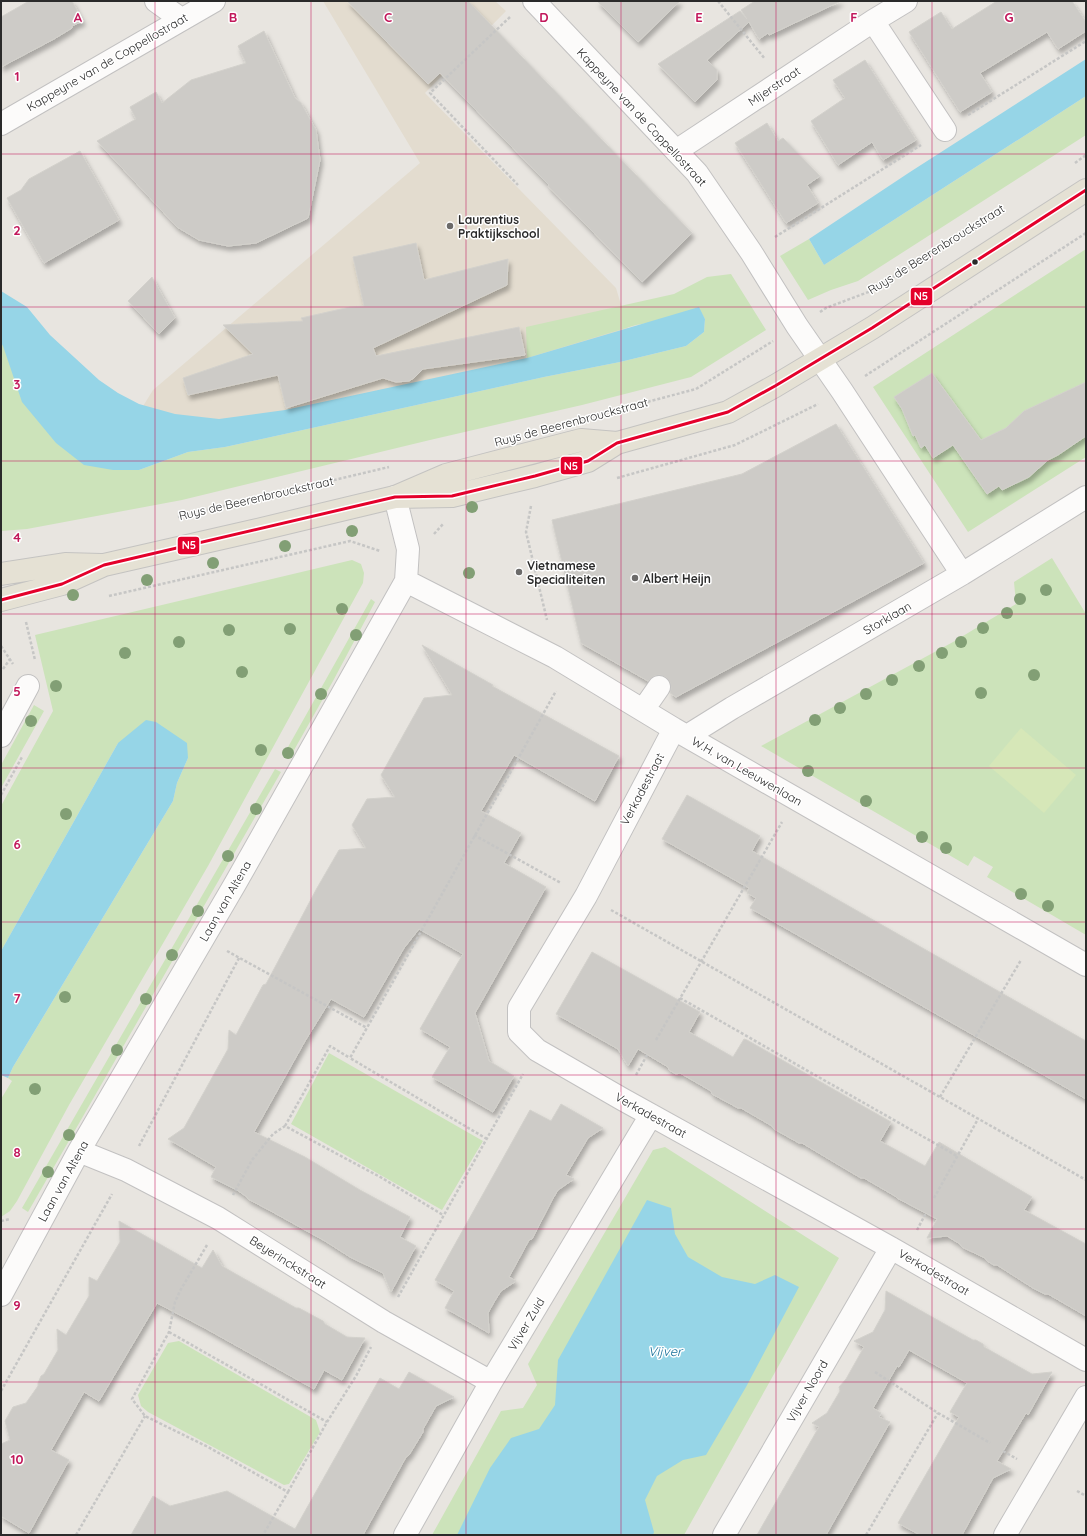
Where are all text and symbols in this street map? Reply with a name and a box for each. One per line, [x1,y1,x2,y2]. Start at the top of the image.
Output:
text: A [74,9,83,25]
text: B [229,9,237,25]
text: C [384,9,392,25]
text: D [539,9,549,25]
text: E [695,9,703,25]
text: F [850,9,858,25]
text: G [1004,9,1014,25]
street label: Kappeyne van de Coppellostraat [24,10,190,114]
street label: Kappeyne van de Coppellostraat [574,45,710,189]
street label: Mijerstraat [745,63,803,109]
text: 1 [14,68,20,84]
street label: Ruys de Beerenbrouckstraat [865,201,1007,297]
place label: Laurentius Praktijkschool [458,212,540,241]
marker: Laurentius Praktijkschool [445,221,455,231]
text: 2 [13,222,21,238]
unlabelled marker [970,257,980,267]
line badge: N5 [910,287,933,306]
text: N5 [914,289,928,303]
text: 3 [14,376,21,392]
street label: Ruys de Beerenbrouckstraat [493,394,649,450]
line badge: N5 [560,456,583,475]
text: N5 [564,459,578,473]
street label: Ruys de Beerenbrouckstraat [177,473,335,523]
text: 4 [13,529,21,545]
line badge: N5 [177,536,200,555]
text: N5 [182,538,196,552]
place label: Vietnamese Specialiteiten [527,558,605,587]
marker: Vietnamese Specialiteiten [514,567,524,577]
place label: Albert Heijn [643,571,711,586]
marker: Albert Heijn [630,573,640,583]
street label: Storklaan [860,598,914,638]
text: 5 [13,683,21,699]
street label: W.H. van Leeuwenlaan [689,733,805,809]
street label: Verkadestraat [617,750,667,828]
text: 6 [13,836,21,852]
street label: Laan van Altena [196,858,254,944]
text: 7 [13,990,21,1006]
street label: Verkadestraat [613,1089,689,1141]
street label: Laan van Altena [34,1138,92,1224]
text: 8 [13,1144,21,1160]
street label: Beyerinckstraat [247,1232,329,1292]
street label: Verkadestraat [896,1246,972,1298]
street label: Vijver Zuid [504,1295,548,1353]
text: 9 [13,1297,21,1313]
water label: Vijver [648,1343,684,1359]
street label: Vijver Noord [783,1357,831,1425]
text: 10 [10,1451,24,1467]

